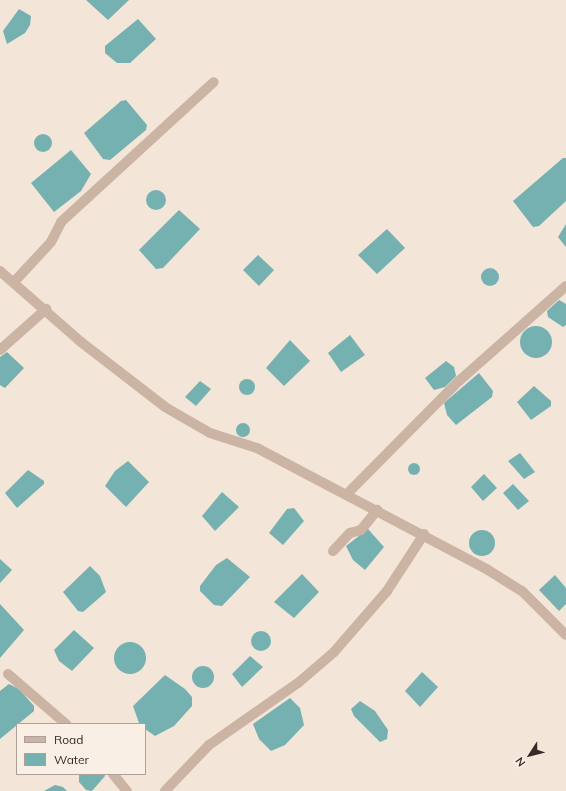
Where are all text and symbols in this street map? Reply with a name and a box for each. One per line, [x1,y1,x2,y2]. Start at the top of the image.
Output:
legend [16,723,146,775]
text: Road [54,732,83,747]
north arrow [510,735,550,775]
text: Water [54,752,89,767]
text: N [512,755,528,770]

